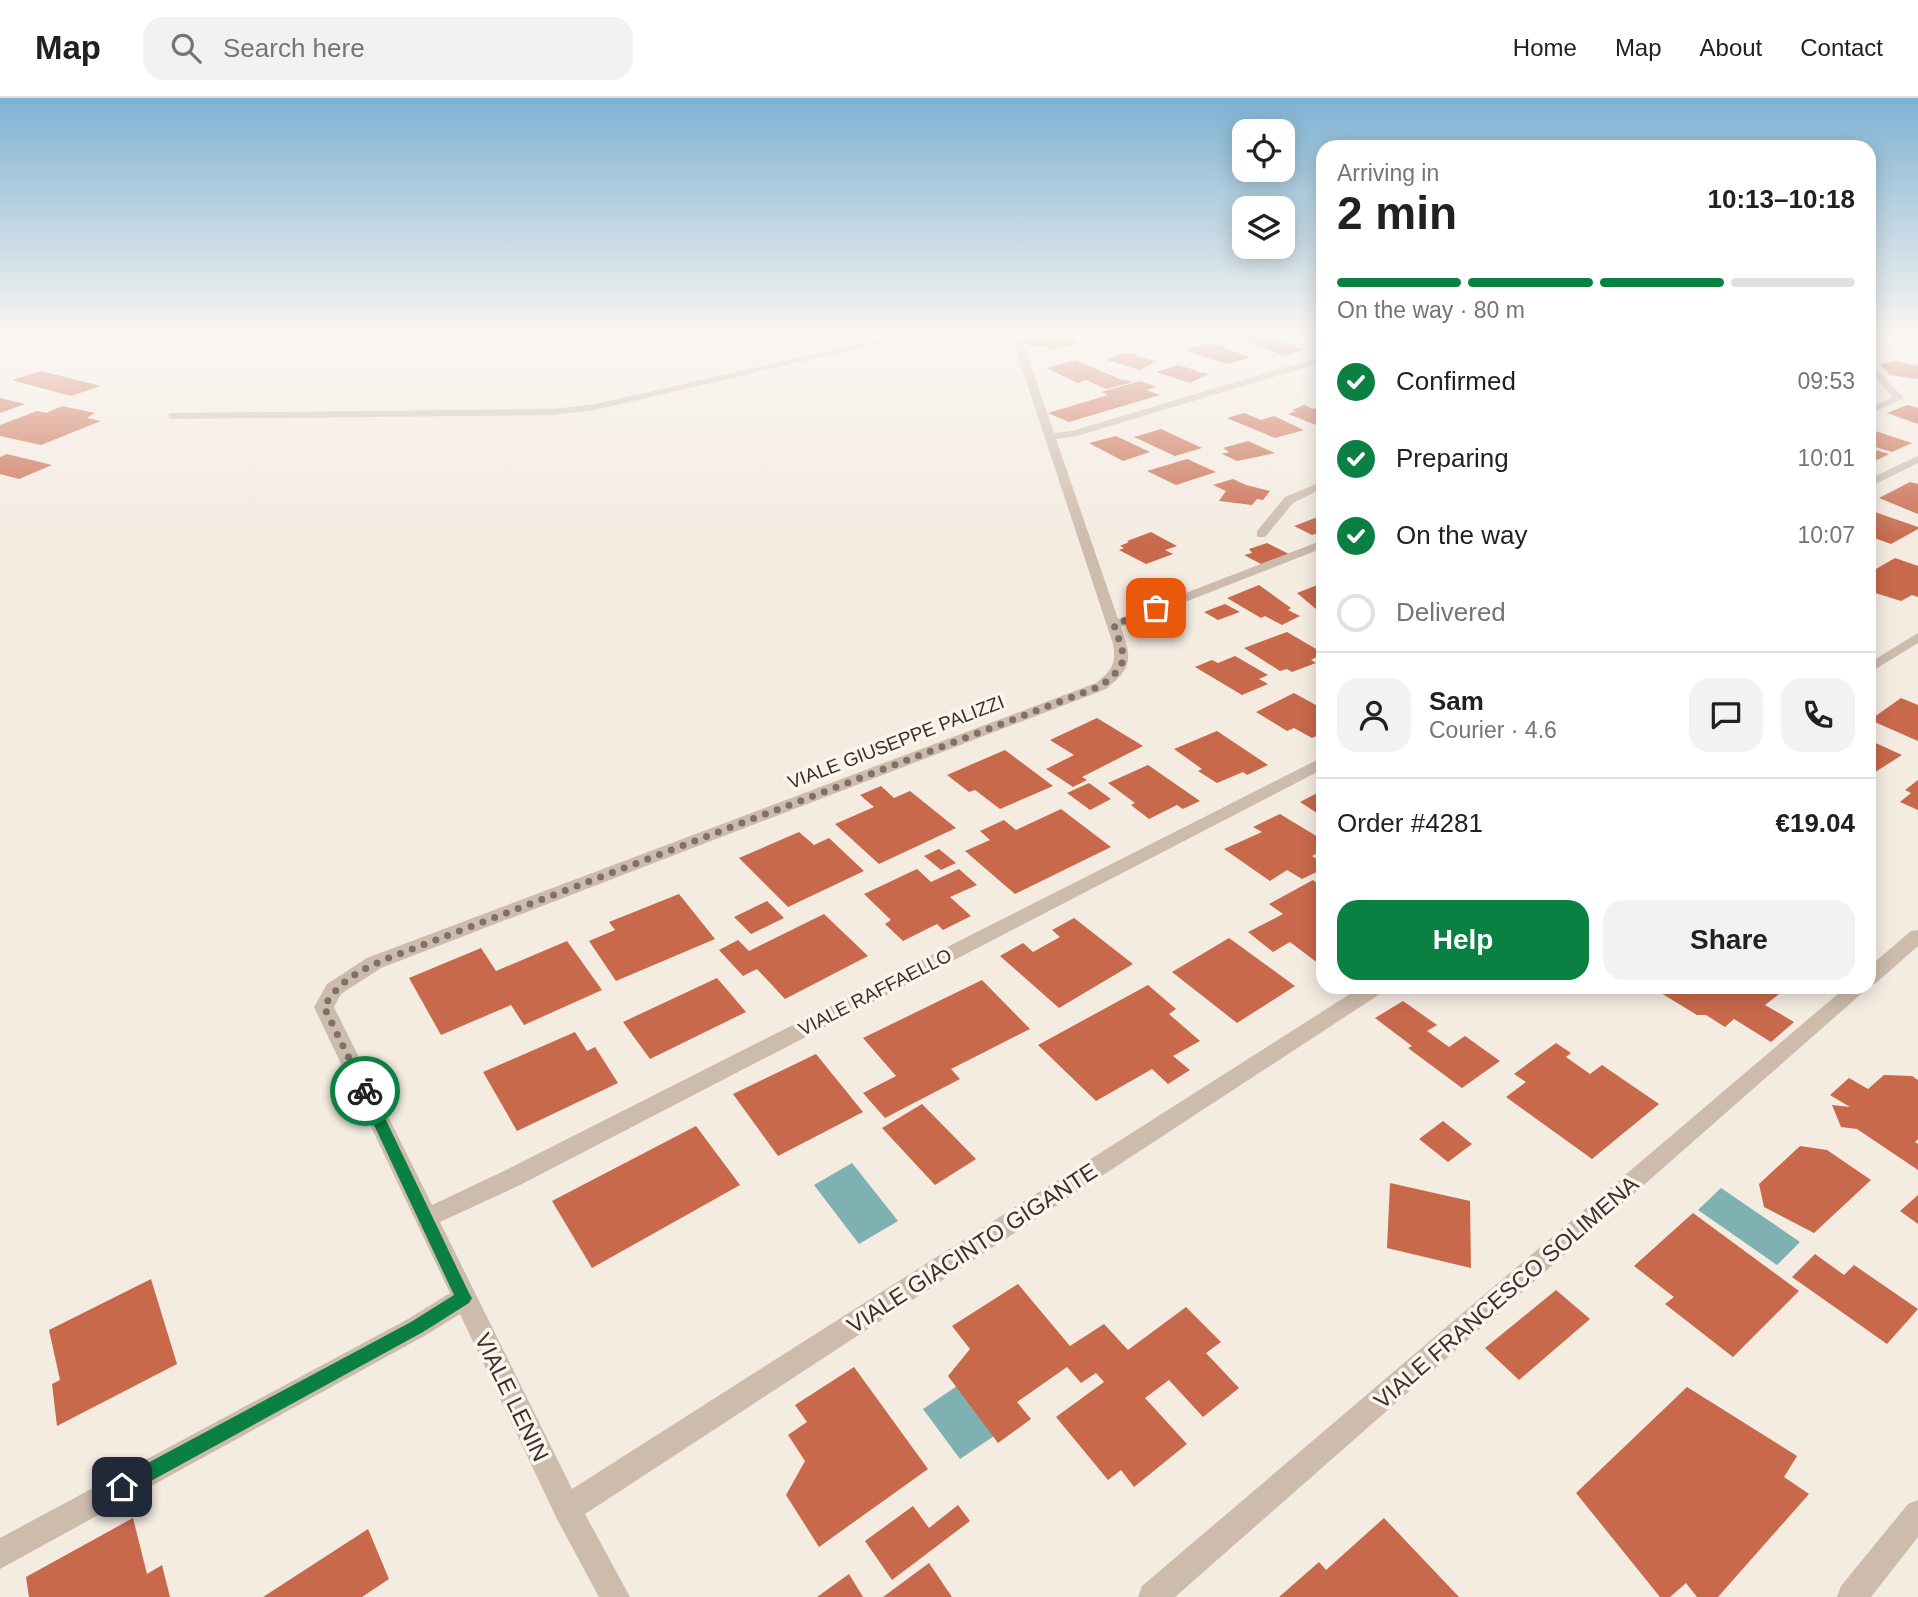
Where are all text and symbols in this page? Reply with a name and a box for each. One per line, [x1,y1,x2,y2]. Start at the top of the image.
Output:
search box [143,17,633,80]
text: Map [35,29,101,66]
icon: search [167,29,205,67]
text: Search here [223,33,365,63]
text: Home [1513,34,1577,61]
text: Map [1615,34,1662,61]
text: About [1700,34,1762,61]
text: Contact [1800,34,1883,61]
map controls [1232,119,1295,259]
button: locate [1232,119,1295,182]
text: Arriving in [1337,160,1439,186]
text: 10:13–10:18 [1708,184,1855,214]
text: 2 min [1337,187,1457,239]
button: layers [1232,196,1295,259]
text: On the way · 80 m [1337,297,1525,323]
icon: check [1337,363,1375,401]
text: Confirmed [1396,366,1516,396]
text: 09:53 [1797,368,1855,394]
icon: check [1337,440,1375,478]
text: Preparing [1396,443,1509,473]
text: 10:01 [1797,445,1855,471]
icon: check [1337,517,1375,555]
text: On the way [1396,520,1528,550]
text: 10:07 [1797,522,1855,548]
pin [1126,578,1186,638]
icon: bag [1137,589,1175,627]
text: Delivered [1396,597,1506,627]
button: person [1337,678,1411,752]
button: chat [1689,678,1763,752]
button: phone [1781,678,1855,752]
text: Sam [1429,686,1484,716]
street label: VIALE GIUSEPPE PALIZZI [785,691,1007,793]
text: Courier · 4.6 [1429,717,1557,743]
text: Order #4281 [1337,808,1483,838]
text: €19.04 [1775,808,1855,838]
button: Help [1337,900,1589,980]
button: Share [1603,900,1855,980]
street label: VIALE RAFFAELLO [795,944,955,1040]
courier [330,1056,400,1126]
icon: bike [346,1072,384,1110]
street label: VIALE GIACINTO GIGANTE [842,1158,1102,1338]
street label: VIALE FRANCESCO SOLIMENA [1369,1170,1644,1414]
street label: VIALE LENIN [470,1329,554,1465]
pin [92,1457,152,1517]
icon: home [103,1468,141,1506]

